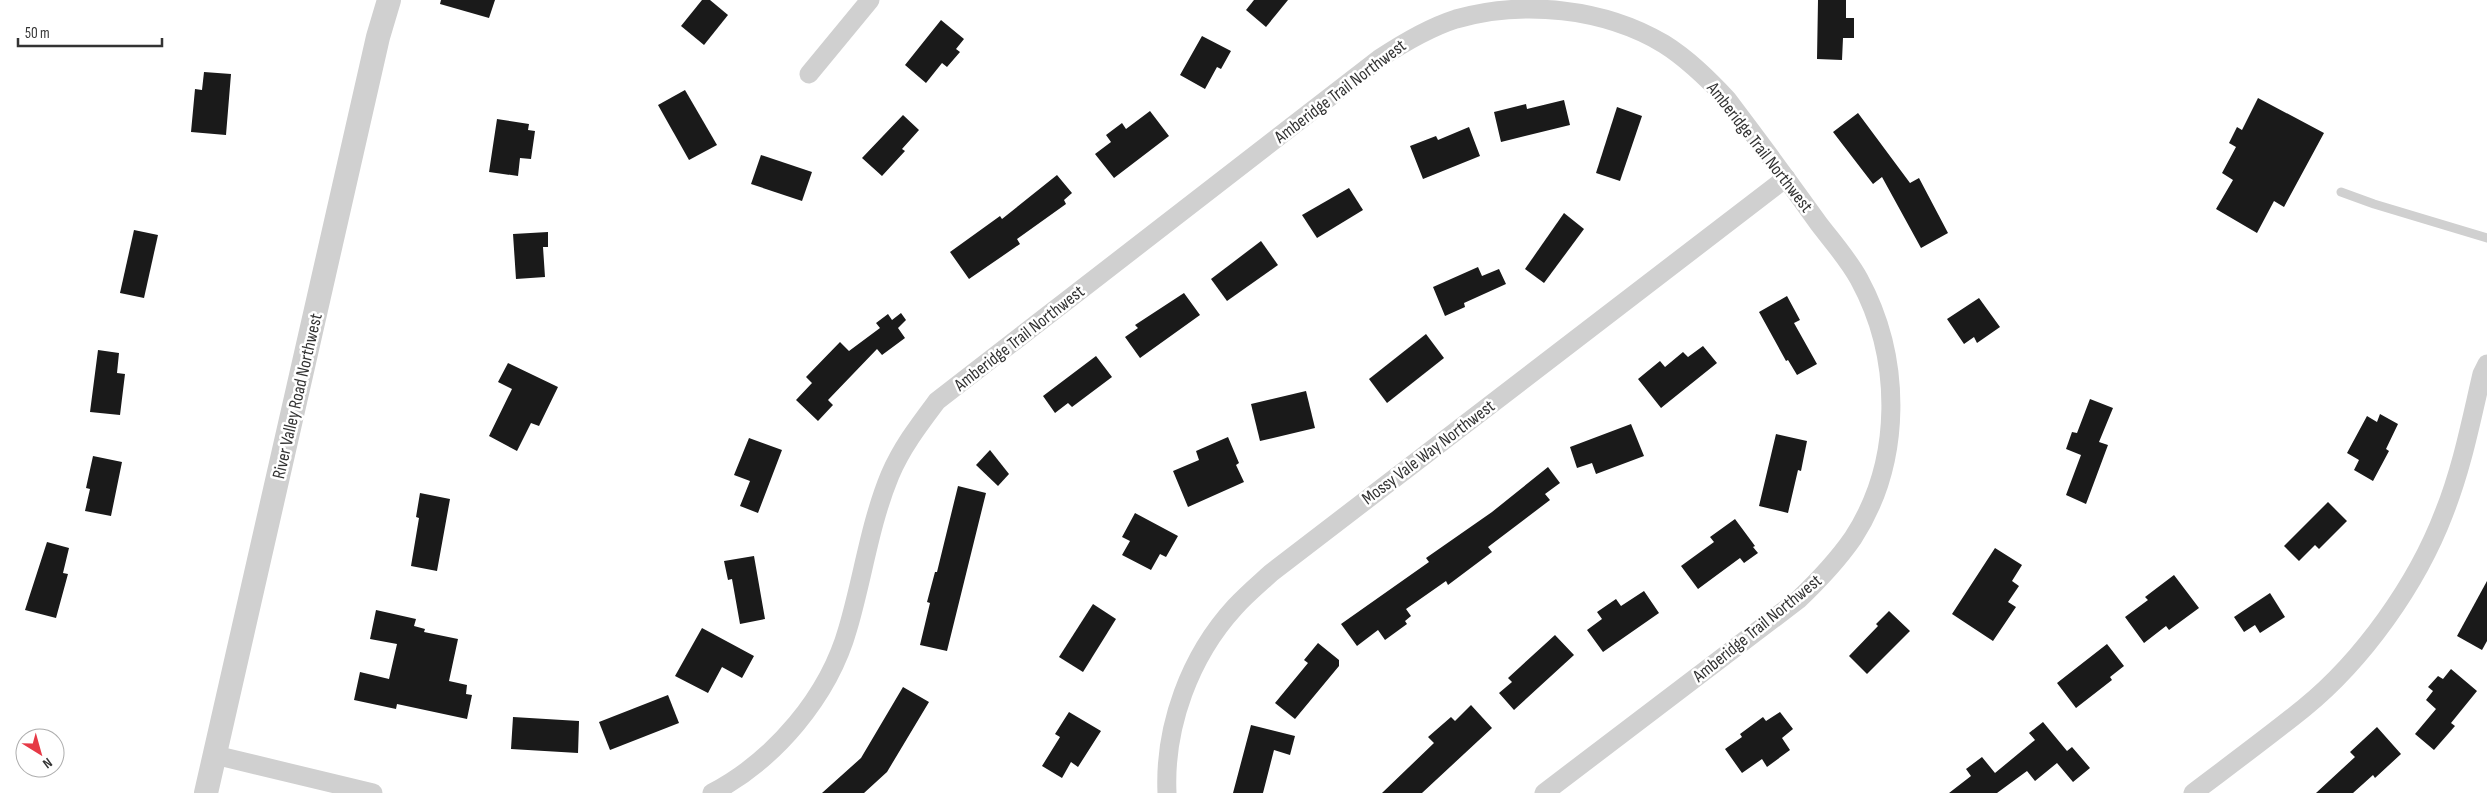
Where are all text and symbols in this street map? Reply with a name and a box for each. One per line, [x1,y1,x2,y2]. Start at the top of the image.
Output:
scale bar [18,15,161,47]
text: 50 m [25,24,50,43]
street label: Amberidge Trail Northwest [1270,35,1411,148]
street label: Amberidge Trail Northwest [1702,77,1817,217]
street label: Amberidge Trail Northwest [949,281,1089,396]
street label: River Valley Road Northwest [268,311,327,481]
street label: Mossy Vale Way Northwest [1358,395,1499,509]
street label: Amberidge Trail Northwest [1688,570,1826,687]
north arrow [15,728,65,778]
text: N [39,754,56,772]

